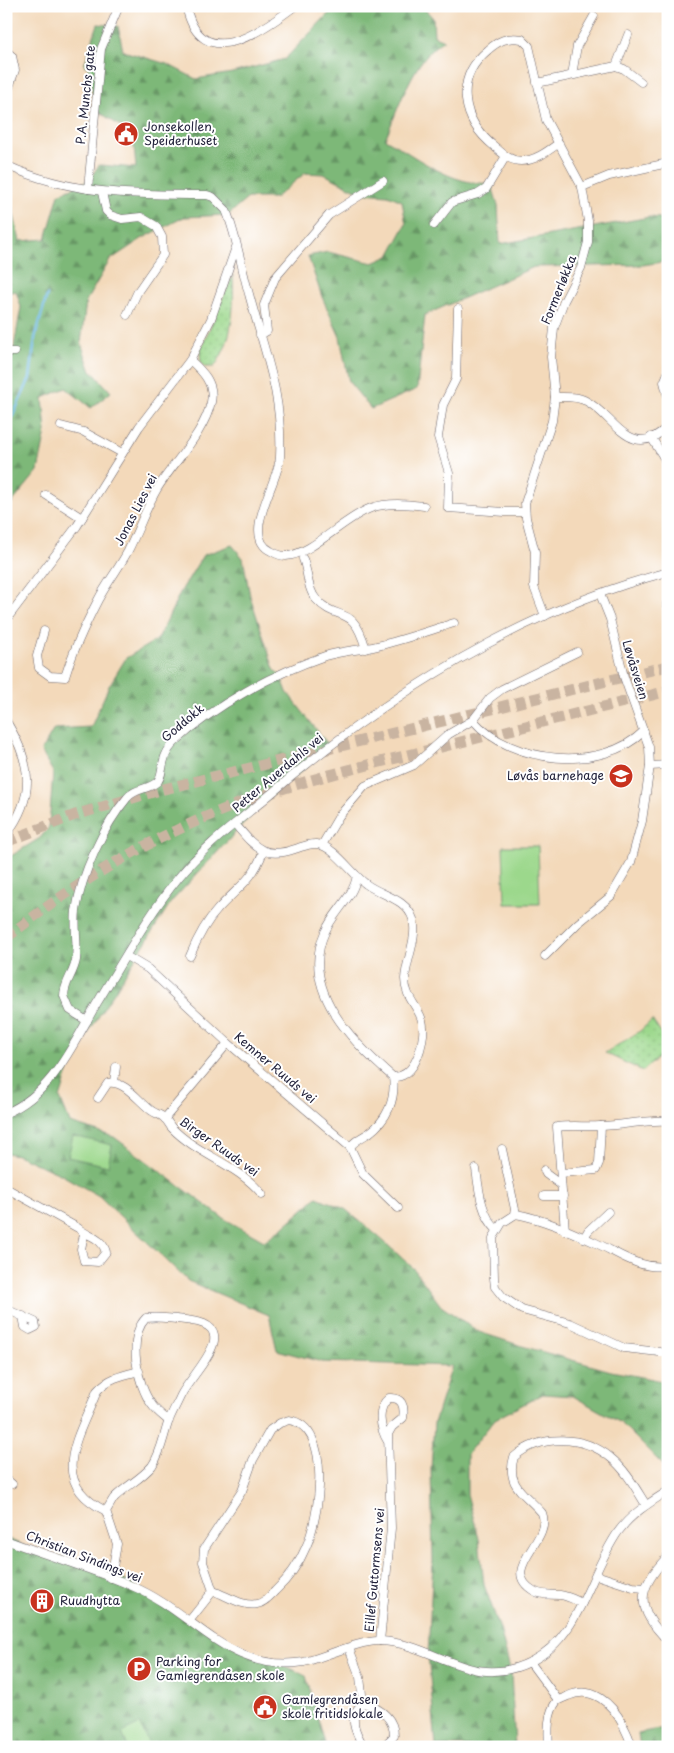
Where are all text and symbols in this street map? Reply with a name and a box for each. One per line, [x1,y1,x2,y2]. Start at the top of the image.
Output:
street label: P.A. Munchs gate [71,44,99,145]
place label: Jonsekollen, Speiderhuset [144,117,217,149]
public building icon: Jonsekollen, Speiderhuset [113,121,139,147]
street label: Formerløkka [536,252,580,327]
street label: Jonas Lies vei [109,471,161,549]
street label: Løvåsveien [618,638,654,702]
street label: Goddokk [157,699,208,745]
street label: Petter Auerdahls vei [228,728,327,816]
school or university icon: Løvås barnehage [608,763,634,789]
place label: Løvås barnehage [507,766,604,784]
street label: Kemner Ruuds vei [231,1027,321,1107]
street label: Birger Ruuds vei [176,1112,263,1180]
street label: Eillef Guttormsens vei [360,1507,388,1633]
street label: Christian Sindings vei [24,1526,145,1587]
building icon: Ruudhytta [29,1588,55,1614]
place label: Ruudhytta [60,1591,121,1609]
place label: Parking for Gamlegrendåsen skole [156,1652,285,1684]
parking icon: Parking for Gamlegrendåsen skole [126,1656,152,1682]
place label: Gamlegrendåsen skole fritidslokale [282,1690,383,1722]
public building icon: Gamlegrendåsen skole fritidslokale [252,1694,278,1720]

